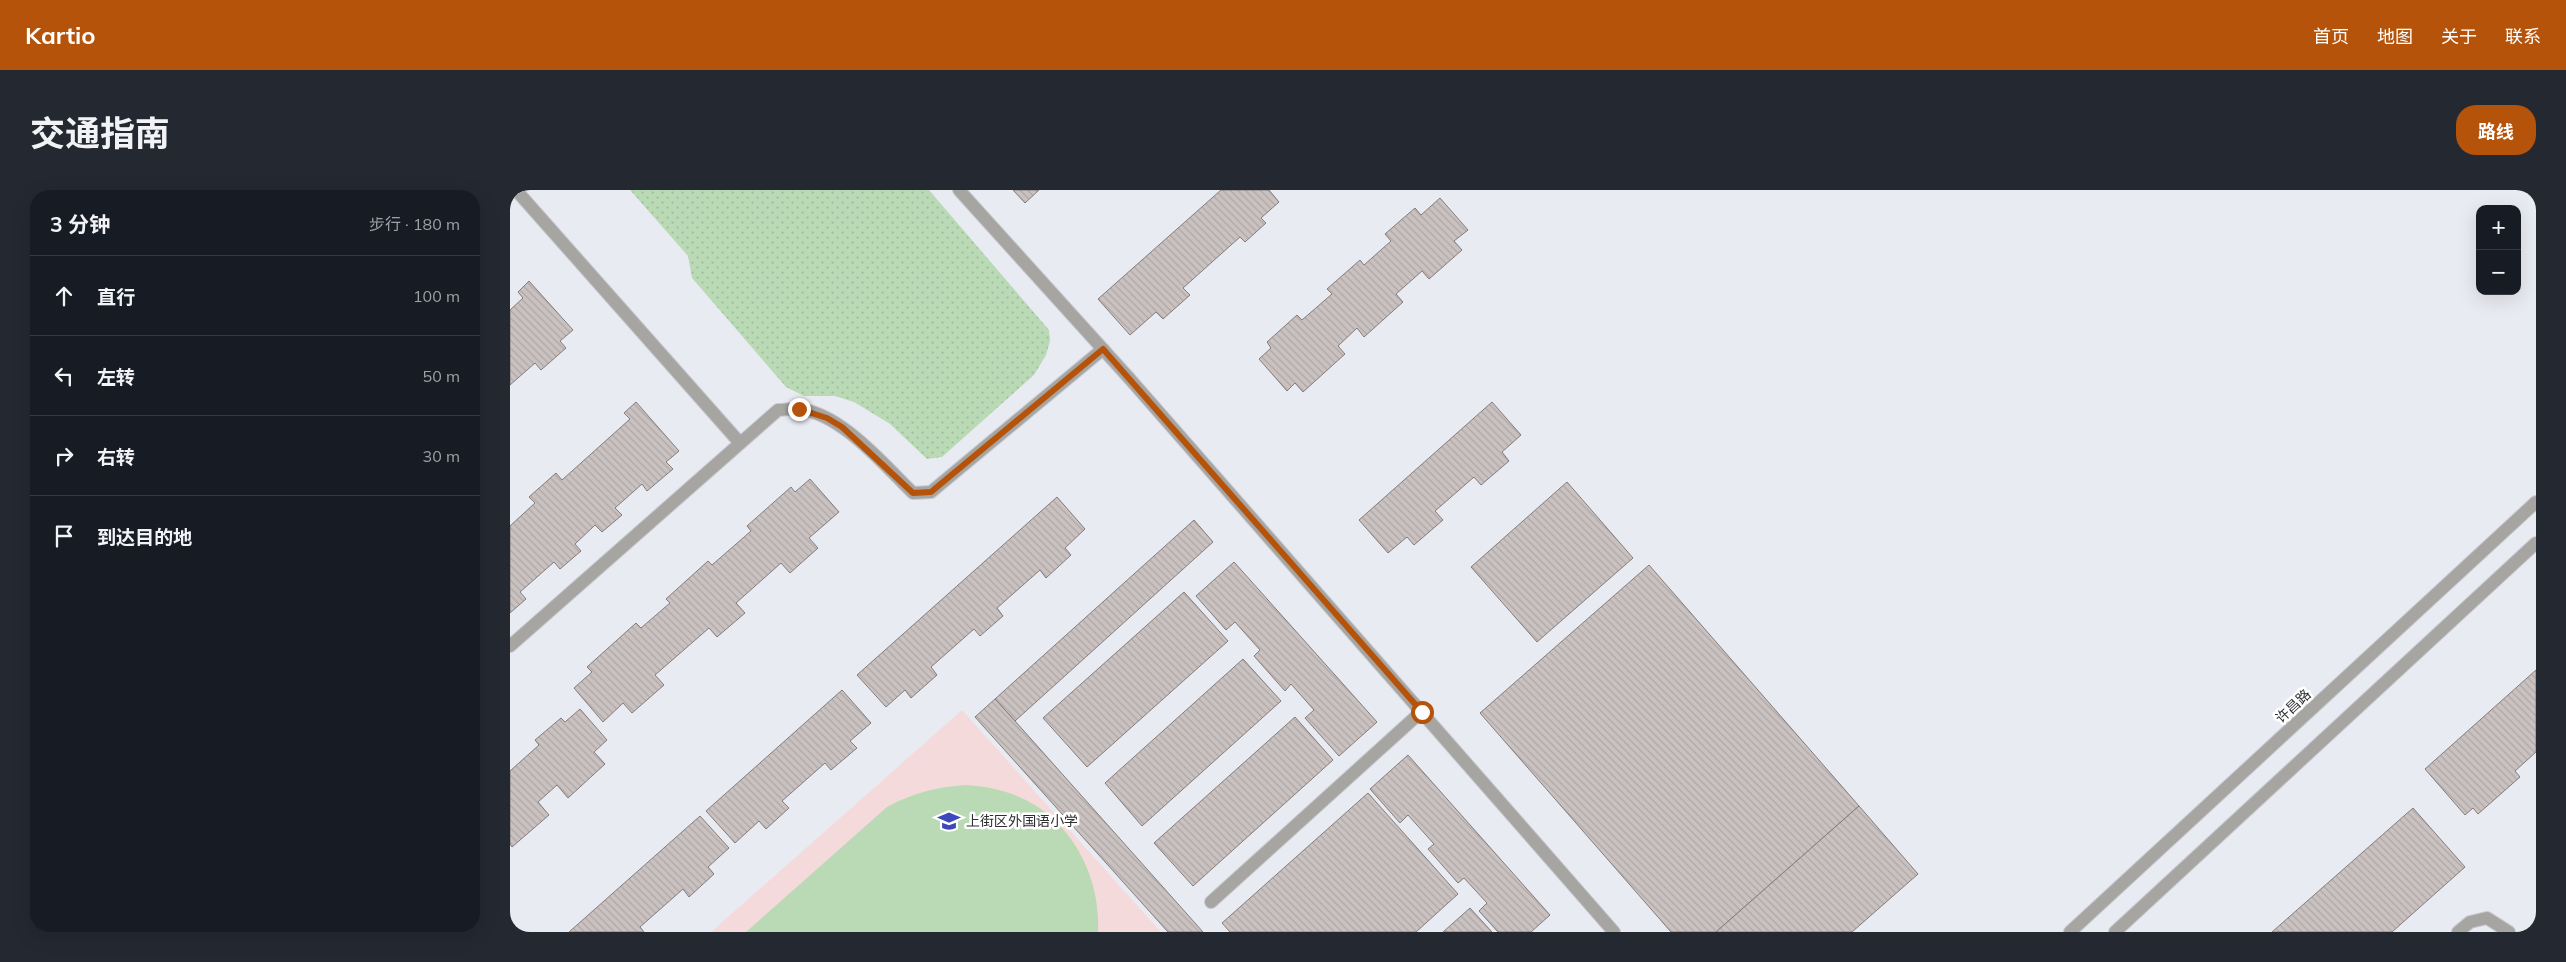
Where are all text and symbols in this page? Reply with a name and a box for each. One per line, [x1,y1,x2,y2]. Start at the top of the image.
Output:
text: Kartio [25,20,96,50]
text: 首页 [2313,25,2349,48]
text: 地图 [2377,25,2413,48]
text: 关于 [2441,25,2477,48]
text: 联系 [2505,25,2541,48]
button: 路线 [2456,105,2536,155]
text: 交通指南 [30,111,170,155]
map controls [2476,205,2521,295]
button: + [2476,205,2521,250]
text: 3 分钟 [50,211,110,237]
text: 步行 · 180 m [369,214,460,234]
button: − [2476,250,2521,295]
icon: ahead [50,282,78,310]
text: 直行 [97,285,135,309]
text: 100 m [413,286,460,306]
icon: left [50,362,78,390]
text: 左转 [97,365,135,389]
text: 50 m [423,366,460,386]
route end [788,398,811,421]
icon: right [50,442,78,470]
text: 右转 [97,445,135,469]
text: 30 m [423,446,460,466]
icon: arrive [50,522,78,550]
text: 到达目的地 [97,525,192,549]
street label: 许昌路 [2272,685,2314,727]
route start [1411,701,1434,724]
school or university icon: 上街区外国语小学 [936,808,962,834]
place label: 上街区外国语小学 [966,812,1078,830]

